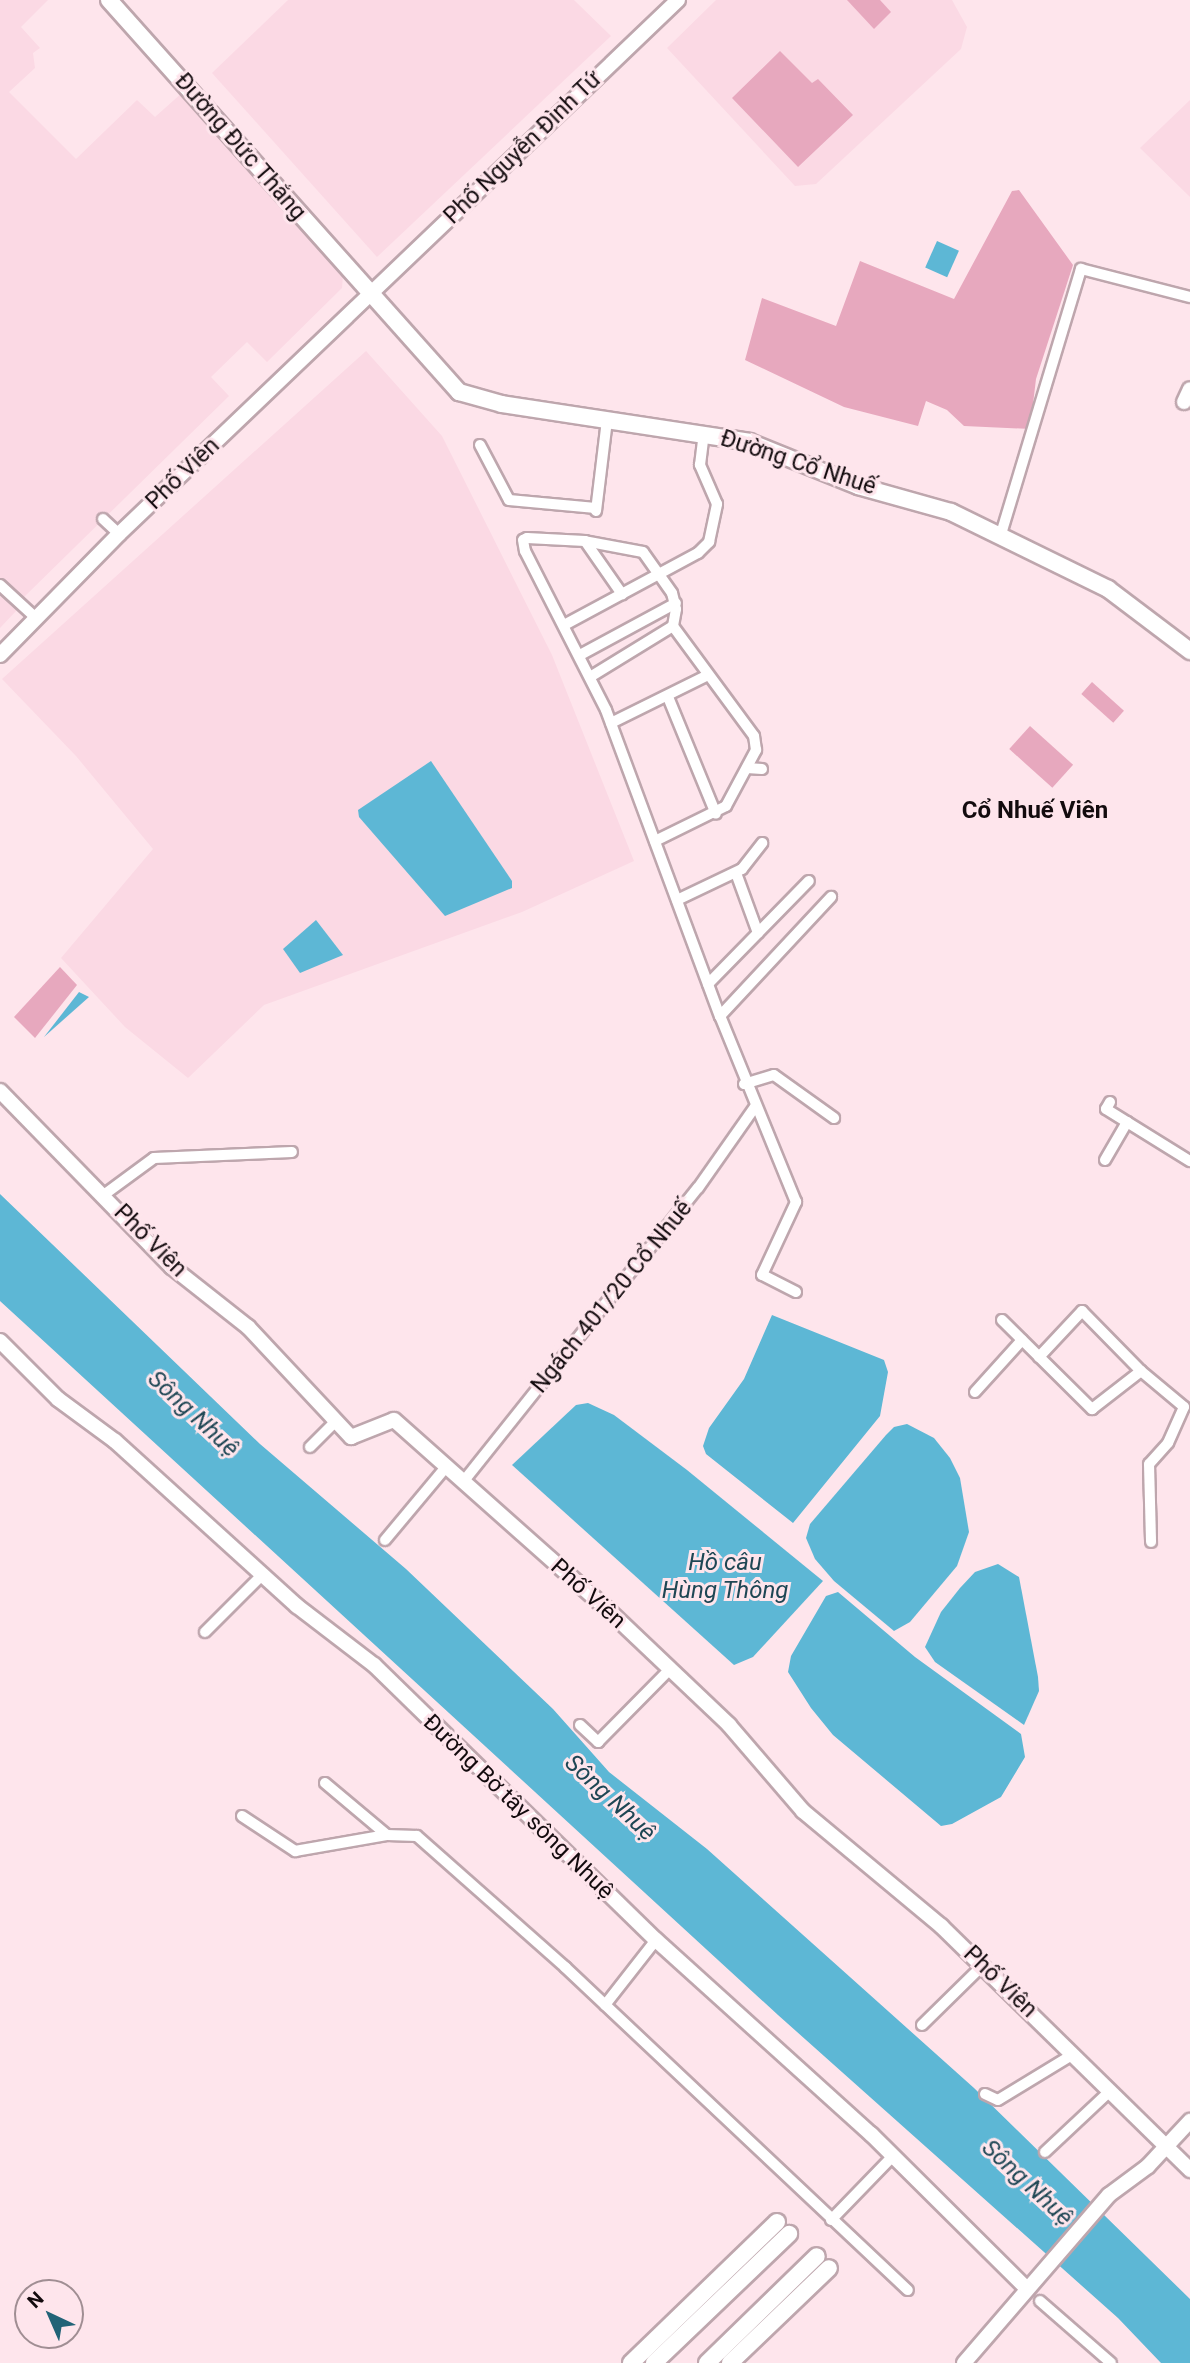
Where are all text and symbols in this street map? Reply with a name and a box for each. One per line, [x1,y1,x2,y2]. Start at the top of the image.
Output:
street label: Phố Nguyễn Đình Tứ [438,66,608,230]
street label: Đường Đức Thắng [169,68,311,226]
street label: Đường Cổ Nhuế [717,425,879,501]
street label: Phố Viên [141,432,225,516]
district label: Cổ Nhuế Viên [962,797,1108,825]
street label: Ngách 401/20 Cổ Nhuế [526,1195,698,1399]
street label: Phố Viên [108,1199,192,1283]
water label: Sông Nhuệ [142,1365,244,1463]
water label: Hồ câu Hùng Thông [661,1549,789,1605]
street label: Phố Viên [545,1553,631,1635]
street label: Đường Bờ tây sông Nhuệ [417,1709,619,1905]
water label: Sông Nhuệ [559,1749,661,1847]
street label: Phố Viên [958,1940,1042,2024]
water label: Sông Nhuệ [976,2134,1078,2232]
north arrow [14,2279,84,2349]
text: N [23,2287,48,2313]

